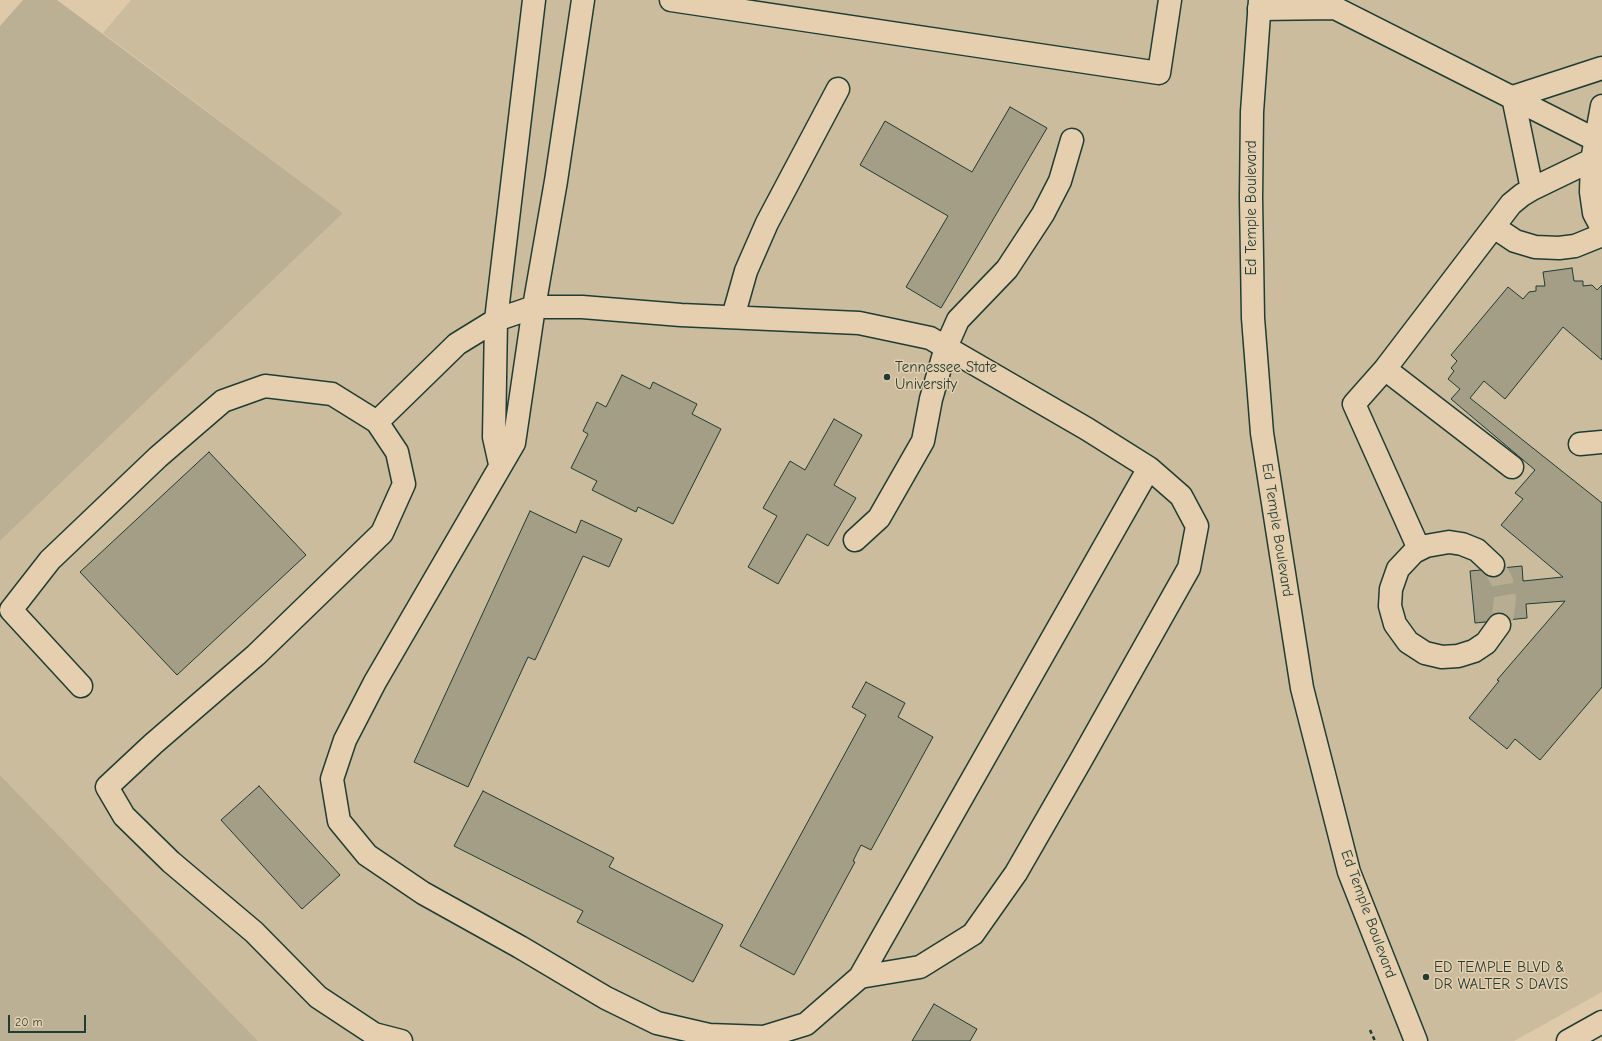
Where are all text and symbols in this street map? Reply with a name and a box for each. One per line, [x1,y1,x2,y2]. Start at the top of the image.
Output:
street label: Ed Temple Boulevard [1243,140,1261,276]
place label: Tennessee State University [895,359,997,394]
marker: Tennessee State University [882,372,892,382]
street label: Ed Temple Boulevard [1258,462,1296,598]
street label: Ed Temple Boulevard [1336,847,1400,981]
place label: ED TEMPLE BLVD & DR WALTER S DAVIS [1434,959,1568,994]
marker: ED TEMPLE BLVD & DR WALTER S DAVIS [1421,972,1431,982]
scale bar [10,1007,88,1033]
text: 20 m [15,1015,43,1029]

